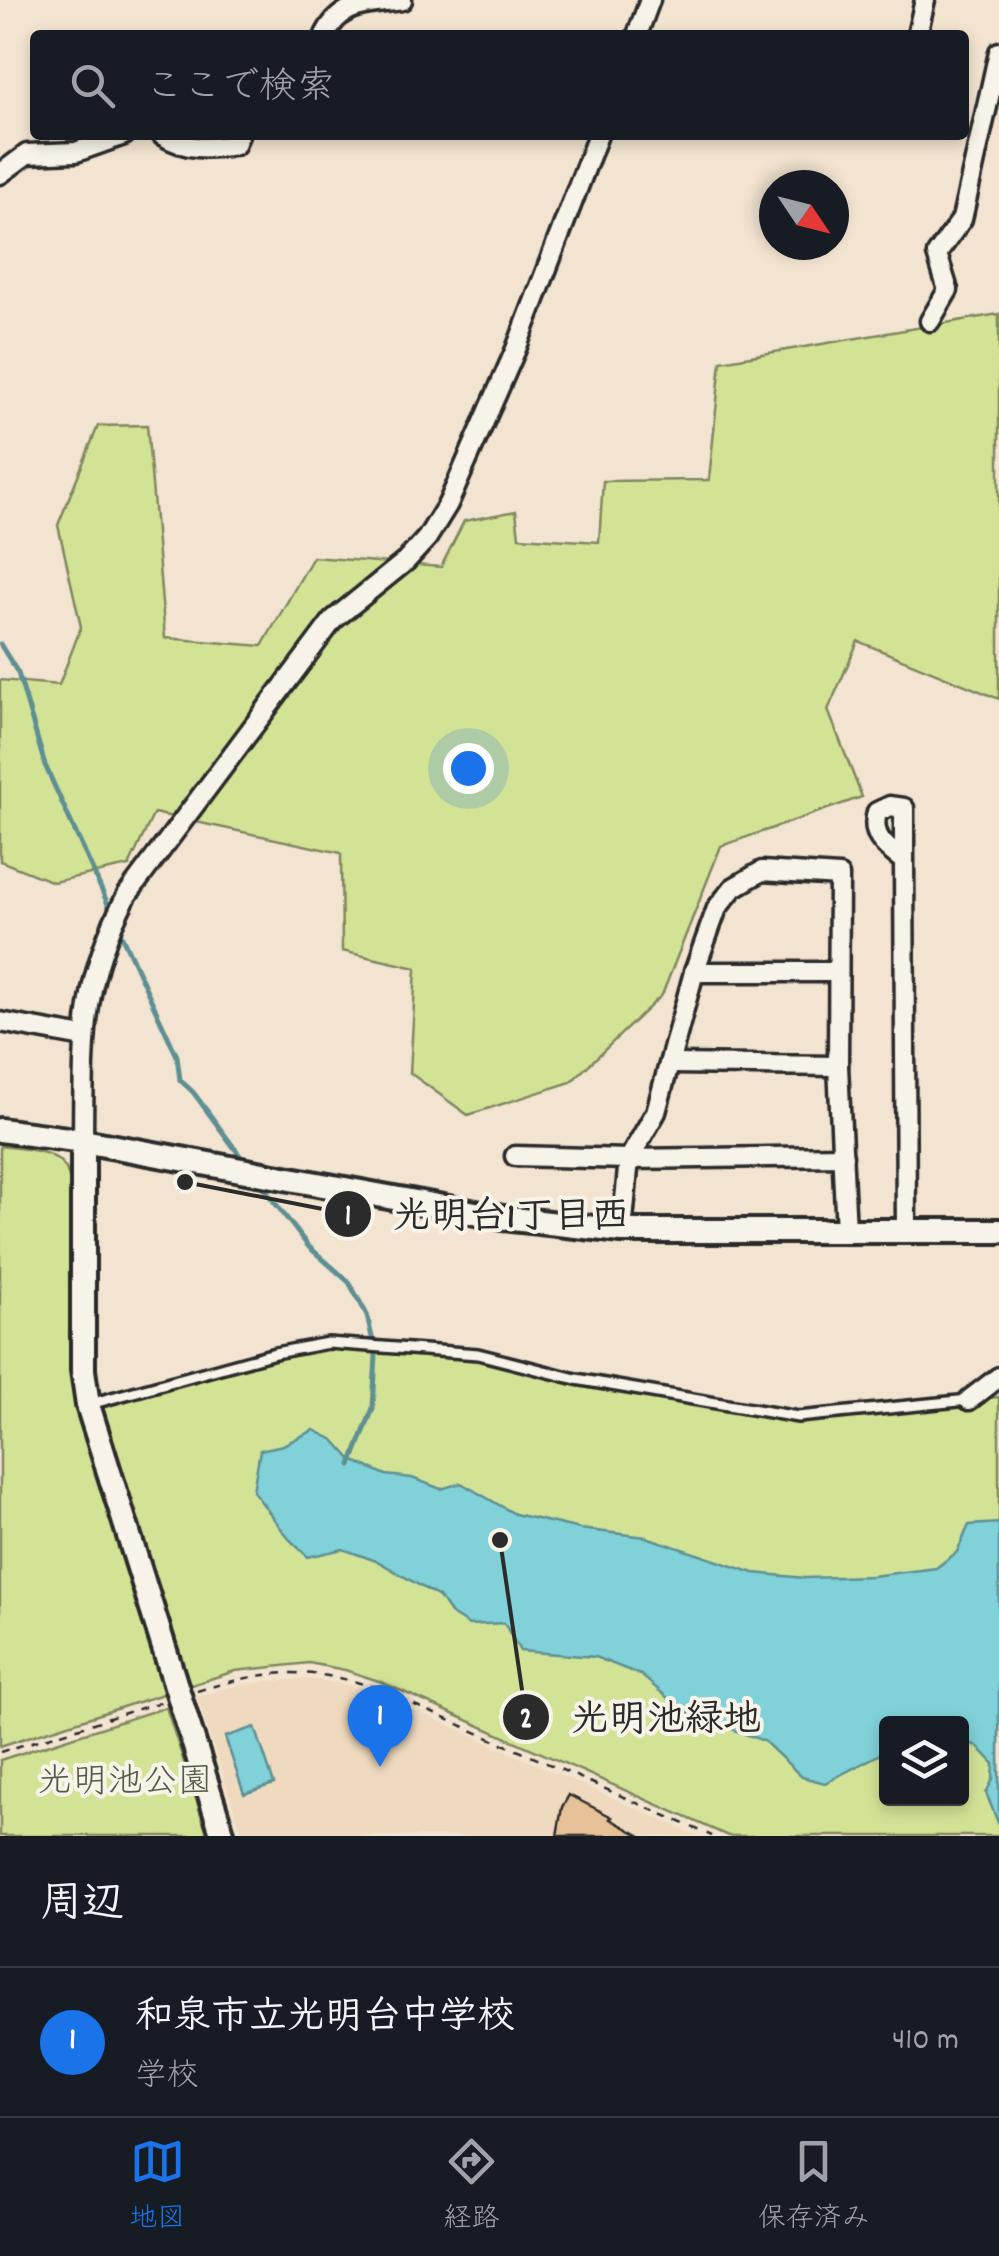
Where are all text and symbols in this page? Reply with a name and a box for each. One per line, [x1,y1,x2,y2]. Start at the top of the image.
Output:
search box [30,30,969,140]
icon: search [65,58,120,113]
text: ここで検索 [145,62,335,117]
north arrow [759,170,849,260]
your location [443,743,494,794]
callout: 光明台1丁目西 [323,1180,649,1248]
text: 光明台1丁目西 [393,1192,629,1247]
text: 1 [345,1197,351,1240]
callout: 光明池緑地 [501,1683,781,1751]
pin: 1 [348,1684,412,1767]
text: 光明池緑地 [571,1695,761,1750]
text: 2 [519,1700,533,1743]
map controls [879,1716,969,1806]
button: layers [879,1716,969,1806]
park label: 光明池公園 [37,1759,213,1809]
text: 周辺 [40,1877,124,1937]
text: 和泉市立光明台中学校 [135,1992,515,2047]
text: 1 [69,2019,76,2065]
text: 410 m [892,2019,959,2065]
text: 学校 [135,2055,199,2101]
tab: 地図 [129,2134,185,2241]
tab: 経路 [443,2134,500,2241]
tab: 保存済み [758,2134,870,2241]

